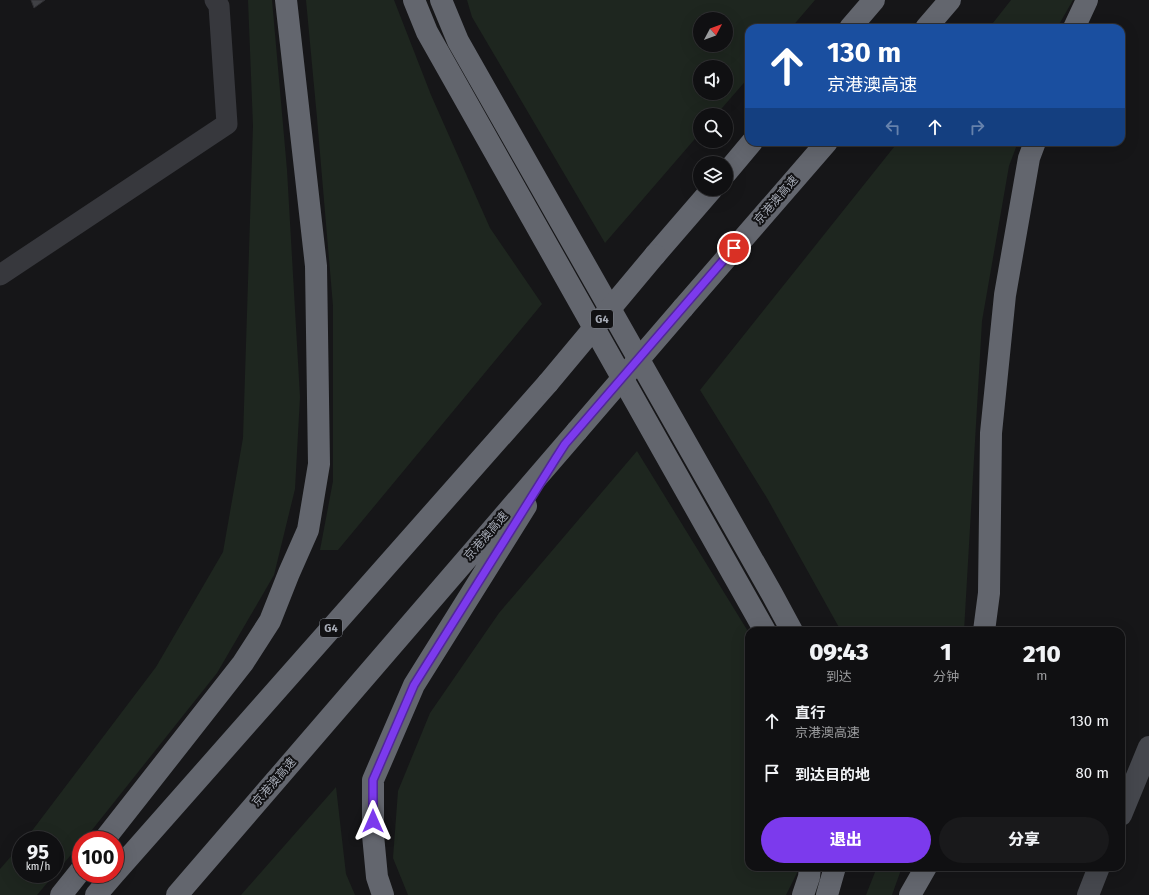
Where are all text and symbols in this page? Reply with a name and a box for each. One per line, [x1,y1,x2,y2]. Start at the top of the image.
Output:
north arrow [693,12,733,52]
map controls [693,12,733,196]
text: 130 m [827,36,901,69]
icon: ahead [761,40,813,92]
button: sound [693,60,733,100]
text: 京港澳高速 [827,74,917,96]
button: search [693,108,733,148]
icon: left [882,116,904,138]
icon: ahead [924,116,946,138]
icon: right [966,116,988,138]
button: layers [693,156,733,196]
street label: 京港澳高速 [751,173,801,227]
pin [717,231,751,265]
icon: arrive [723,237,745,259]
road number: G4 [591,310,613,328]
street label: 京港澳高速 [461,509,511,563]
road number: G4 [320,619,342,637]
text: 09:43 [809,638,869,666]
text: 1 [940,638,952,666]
text: 210 [1023,640,1061,668]
text: m [1036,668,1048,683]
text: 到达 [826,669,852,684]
text: 分钟 [933,669,959,684]
text: 直行 [795,704,825,722]
icon: ahead [761,710,783,732]
text: 130 m [1070,712,1109,730]
text: 京港澳高速 [795,725,860,740]
street label: 京港澳高速 [249,755,299,809]
icon: arrive [761,762,783,784]
text: 80 m [1076,764,1109,782]
text: 到达目的地 [795,766,870,784]
position arrow [352,800,394,842]
button: 退出 [761,817,931,863]
button: 分享 [939,817,1109,863]
speed limit sign: 100 [72,831,124,883]
text: 95 [27,840,49,864]
text: km/h [26,861,50,873]

